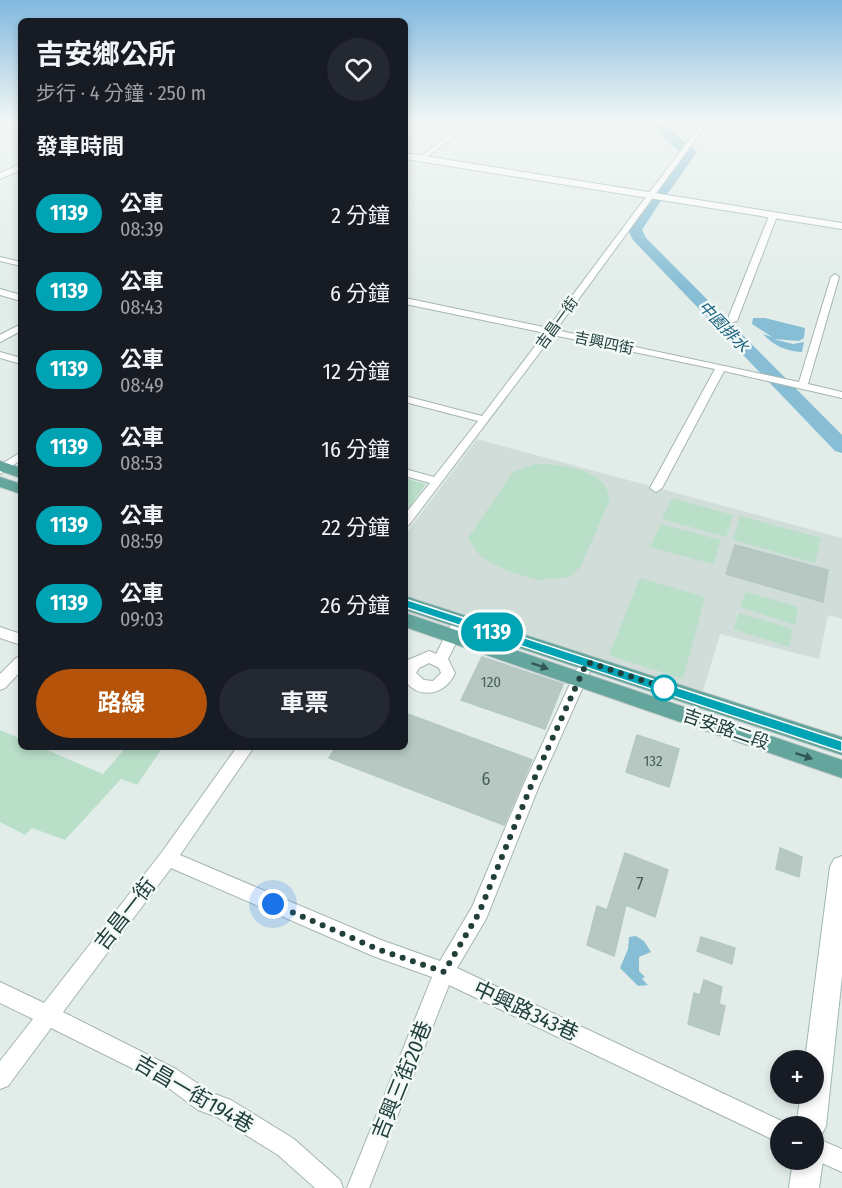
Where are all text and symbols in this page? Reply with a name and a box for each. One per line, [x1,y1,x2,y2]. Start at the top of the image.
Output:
text: 吉安鄉公所 [36,38,176,71]
button: heart [327,38,390,101]
text: 步行 · 4 分鐘 · 250 m [36,81,206,105]
text: 發車時間 [36,133,124,160]
text: 公車 [120,190,164,217]
text: 1139 [50,200,88,226]
text: 2 分鐘 [331,202,390,229]
text: 08:39 [120,217,163,241]
text: 公車 [120,268,164,295]
text: 1139 [50,278,88,304]
text: 6 分鐘 [330,280,390,307]
street label: 吉昌一街 [532,293,582,353]
text: 08:43 [120,295,163,319]
water label: 中園排水 [695,297,753,357]
street label: 吉興四街 [573,328,635,358]
text: 公車 [120,346,164,373]
text: 1139 [50,356,88,382]
text: 12 分鐘 [323,358,390,385]
text: 08:49 [120,373,164,397]
text: 公車 [120,424,164,451]
text: 1139 [50,434,88,460]
text: 16 分鐘 [321,436,390,463]
text: 08:53 [120,451,163,475]
text: 公車 [120,502,164,529]
text: 1139 [50,512,88,538]
text: 22 分鐘 [321,514,390,541]
text: 08:59 [120,529,163,553]
text: 公車 [120,580,164,607]
text: 1139 [50,590,88,616]
text: 26 分鐘 [320,592,390,619]
text: 09:03 [120,607,163,631]
line badge: 1139 [450,612,534,652]
text: 1139 [473,619,511,645]
one-way arrow [531,662,549,672]
button: 路線 [36,669,207,738]
button: 車票 [219,669,390,738]
house number: 120 [481,673,501,691]
unlabelled marker [651,675,677,701]
street label: 吉安路二段 [680,704,772,754]
one-way arrow [795,751,813,761]
house number: 132 [643,752,663,770]
house number: 6 [482,768,491,790]
street label: 吉昌一街 [89,873,161,955]
house number: 7 [636,873,644,895]
your location [258,889,288,919]
street label: 中興路343巷 [469,975,583,1047]
street label: 吉興三街20巷 [366,1017,438,1143]
street label: 吉昌一街194巷 [130,1049,258,1139]
map controls [770,1050,824,1170]
button: + [770,1050,824,1104]
button: − [770,1116,824,1170]

